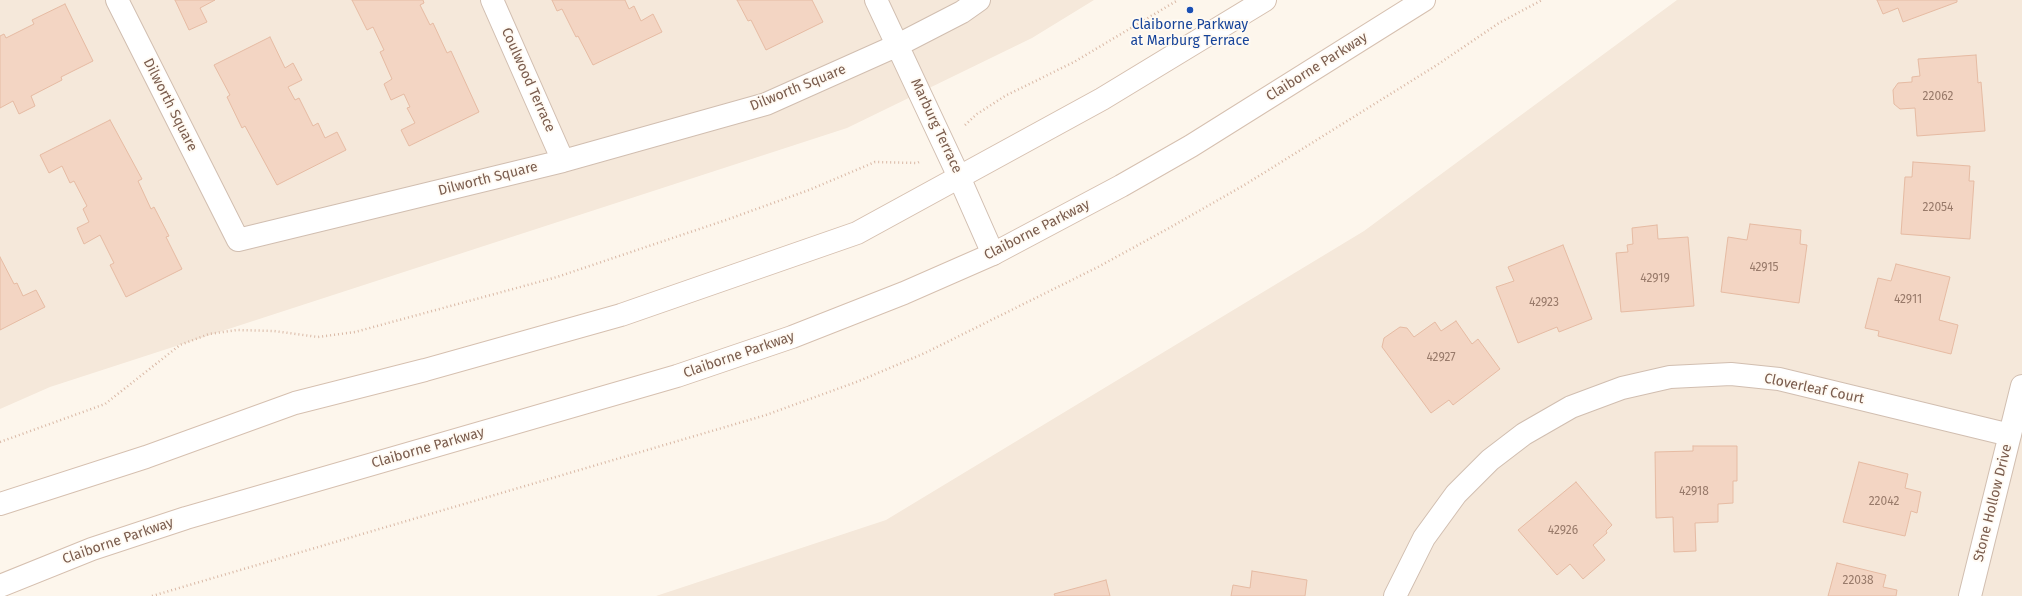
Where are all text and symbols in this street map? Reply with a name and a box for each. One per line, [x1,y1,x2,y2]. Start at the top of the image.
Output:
marker: Claiborne Parkway at Marburg Terrace [1185,5,1195,15]
place label: Claiborne Parkway at Marburg Terrace [1130,17,1250,50]
street label: Coulwood Terrace [497,25,559,135]
street label: Claiborne Parkway [1263,29,1371,105]
street label: Dilworth Square [139,56,201,154]
street label: Dilworth Square [748,61,848,115]
street label: Marburg Terrace [907,76,965,176]
house number: 22062 [1923,90,1953,104]
street label: Dilworth Square [436,159,540,199]
street label: Claiborne Parkway [981,196,1093,264]
house number: 22054 [1923,201,1953,215]
house number: 42915 [1749,261,1779,275]
house number: 42919 [1640,272,1670,286]
house number: 42911 [1894,293,1922,307]
house number: 42923 [1529,296,1559,310]
street label: Claiborne Parkway [681,328,797,382]
house number: 42927 [1426,351,1456,365]
street label: Cloverleaf Court [1763,370,1865,408]
street label: Claiborne Parkway [370,424,486,472]
street label: Stone Hollow Drive [1970,442,2016,564]
house number: 42918 [1679,485,1709,499]
house number: 22042 [1869,495,1899,509]
street label: Claiborne Parkway [60,514,176,568]
house number: 42926 [1548,524,1578,538]
house number: 22038 [1842,574,1874,588]

